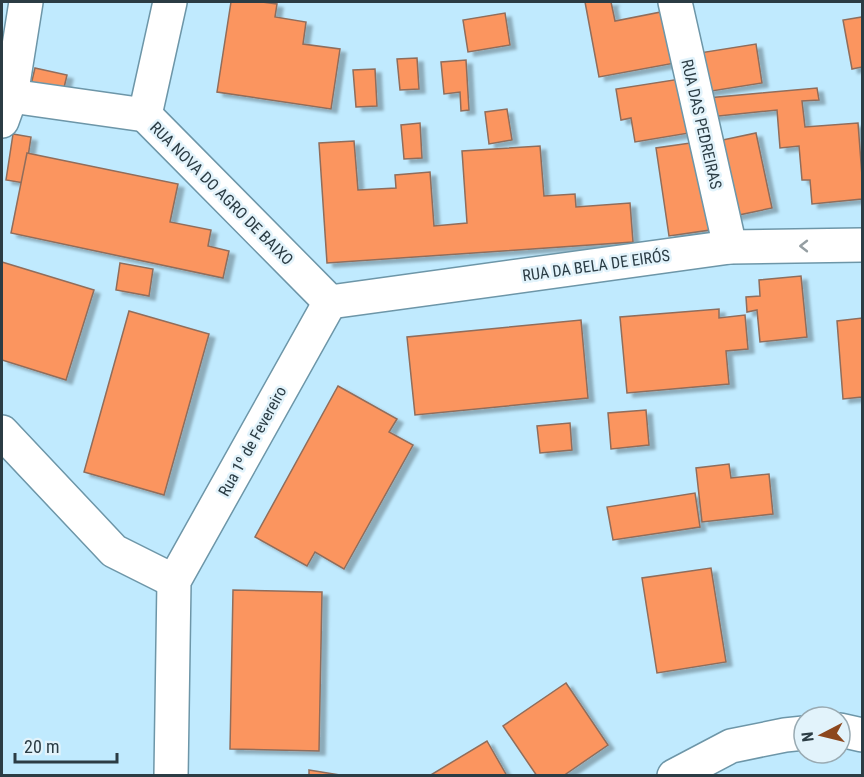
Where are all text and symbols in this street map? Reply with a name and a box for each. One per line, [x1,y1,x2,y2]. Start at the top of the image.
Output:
street label: RUA DAS PEDREIRAS [677,57,726,191]
street label: RUA NOVA DO AGRO DE BAIXO [146,118,297,269]
one-way arrow [800,240,809,252]
street label: RUA DA BELA DE EIRÓS [521,245,671,285]
street label: Rua 1º de Fevereiro [214,383,290,499]
north arrow [792,705,852,765]
scale bar [15,726,117,764]
text: N [798,731,818,743]
text: 20 m [24,736,59,757]

